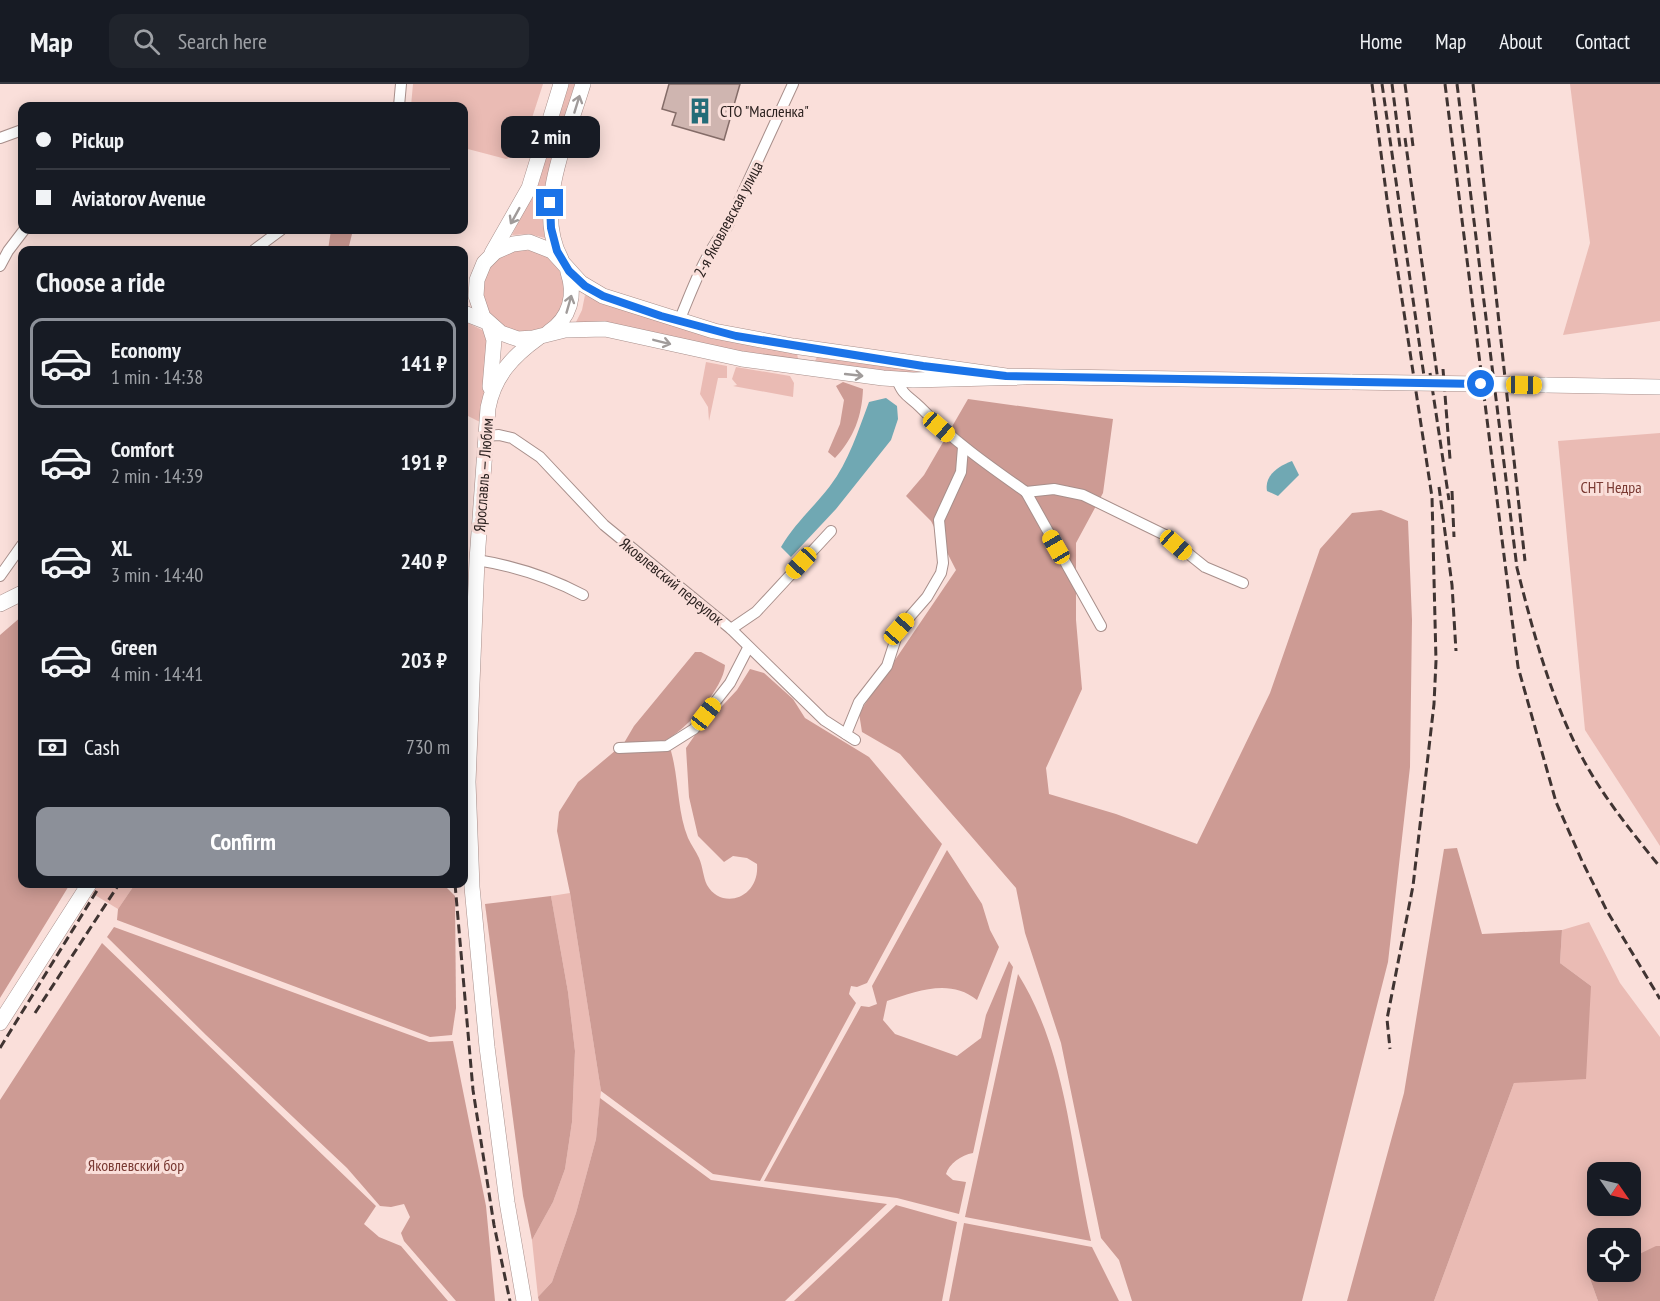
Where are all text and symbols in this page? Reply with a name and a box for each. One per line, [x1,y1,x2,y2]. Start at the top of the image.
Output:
search box [109,14,529,68]
text: Map [30,23,73,60]
icon: search [130,25,163,58]
text: Search here [178,27,267,55]
text: Home [1360,28,1402,55]
text: Map [1435,28,1466,55]
text: About [1499,28,1542,55]
text: Contact [1575,28,1630,55]
one-way arrow [572,95,583,114]
building icon: СТО "Масленка" [685,96,715,126]
place label: СТО "Масленка" [720,101,809,121]
callout: 2 min [500,116,600,158]
text: 2 min [530,124,571,150]
text: Pickup [72,126,124,154]
street label: 2-я Яковлевская улица [689,158,767,280]
text: Aviatorov Avenue [72,184,206,212]
route end [536,189,563,216]
one-way arrow [508,207,520,224]
text: Choose a ride [36,265,165,299]
one-way arrow [564,295,575,314]
icon: car [39,336,93,390]
text: Economy [111,336,181,364]
one-way arrow [652,336,671,348]
text: 141 ₽ [400,349,447,377]
text: 1 min · 14:38 [111,364,203,390]
one-way arrow [844,370,864,381]
route start [1467,370,1494,397]
car [1506,376,1542,394]
car [920,408,958,446]
street label: Ярославль — Любим [469,417,497,533]
icon: car [39,435,93,489]
text: Comfort [111,435,174,463]
text: 191 ₽ [400,448,447,476]
text: 2 min · 14:39 [111,463,203,489]
park label: СНТ Недра [1580,477,1642,497]
car [1157,526,1195,564]
car [1039,527,1073,567]
street label: Яковлевский переулок [616,533,729,630]
icon: car [39,534,93,588]
text: XL [111,534,132,562]
car [782,544,820,582]
text: 240 ₽ [400,547,447,575]
text: 3 min · 14:40 [111,562,203,588]
car [880,610,918,648]
icon: car [39,633,93,687]
text: Green [111,633,157,661]
text: 203 ₽ [400,646,447,674]
text: 4 min · 14:41 [111,661,203,687]
car [688,694,724,734]
icon: cash [36,731,69,764]
text: Cash [84,733,120,761]
text: 730 m [406,734,450,760]
button: Confirm [36,807,450,876]
park label: Яковлевский бор [88,1155,184,1175]
north arrow [1587,1162,1641,1216]
map controls [1587,1162,1641,1282]
button: locate [1587,1228,1641,1282]

